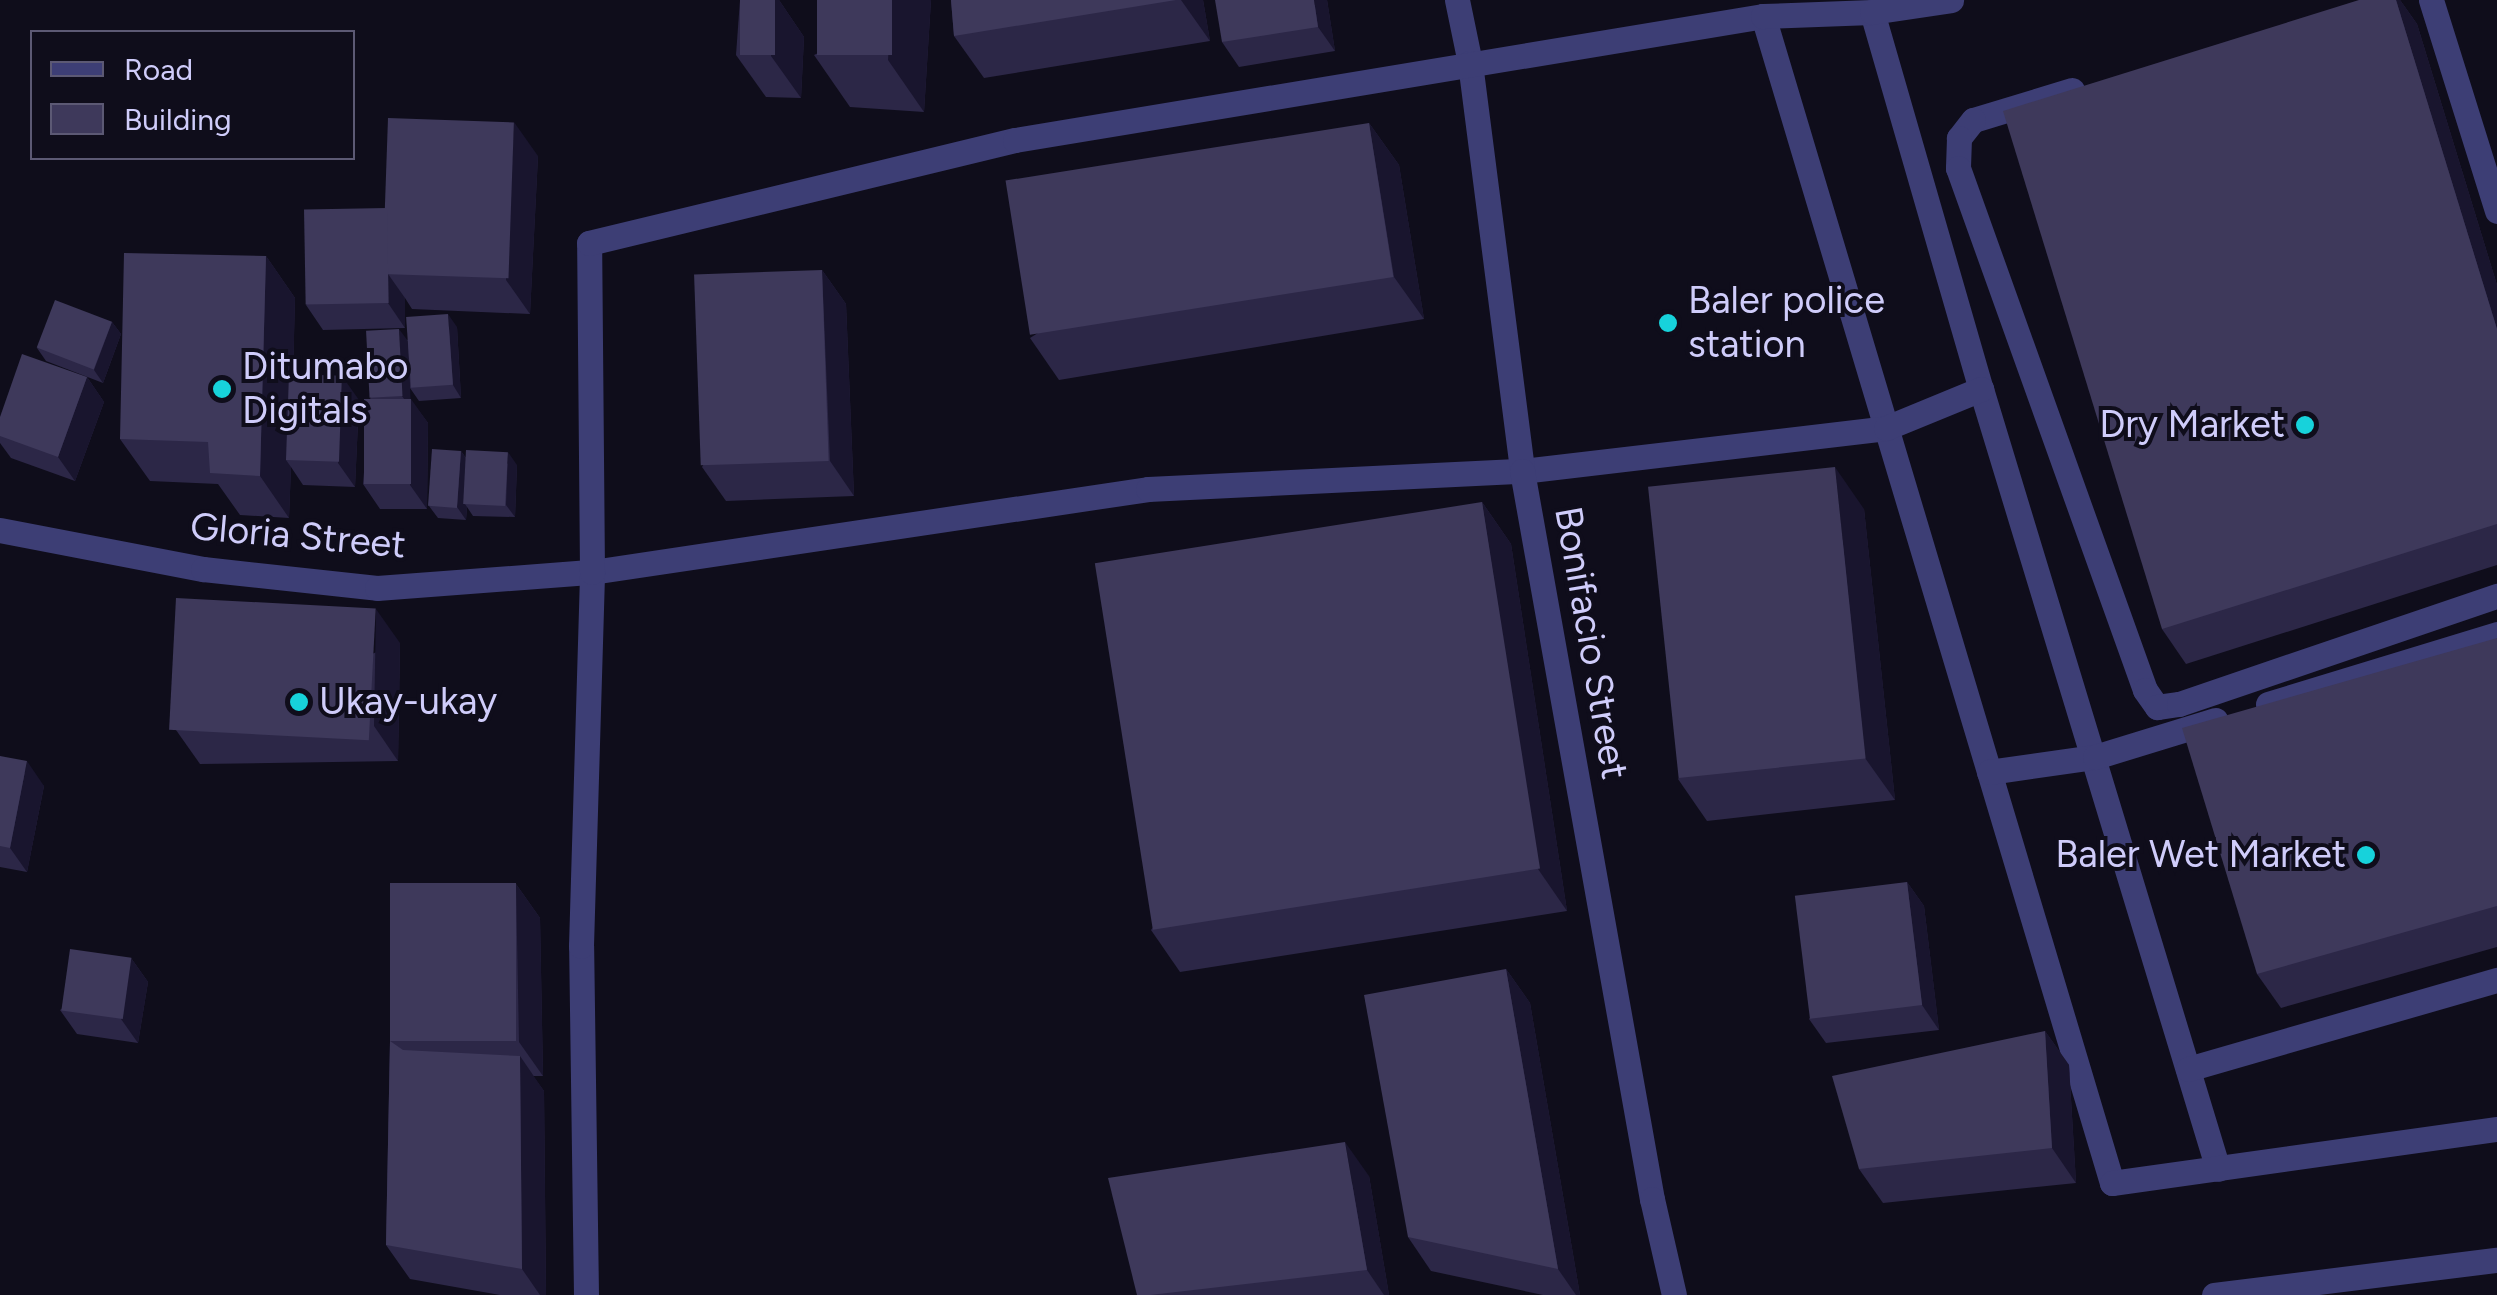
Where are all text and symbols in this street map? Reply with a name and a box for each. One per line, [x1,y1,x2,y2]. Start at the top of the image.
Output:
legend [30,30,355,160]
text: Road [124,51,193,88]
text: Building [124,101,232,138]
place label: Baler police station [1688,278,1885,368]
marker: Baler police station [1657,312,1679,334]
place label: Ditumabo Digitals [242,344,409,434]
marker: Ditumabo Digitals [211,378,233,400]
place label: Dry Market [2099,402,2285,448]
marker: Dry Market [2294,414,2316,436]
street label: Bonifacio Street [1545,503,1637,783]
street label: Gloria Street [188,504,408,568]
place label: Ukay-ukay [319,679,497,725]
marker: Ukay-ukay [288,691,310,713]
place label: Baler Wet Market [2055,832,2346,878]
marker: Baler Wet Market [2355,844,2377,866]

